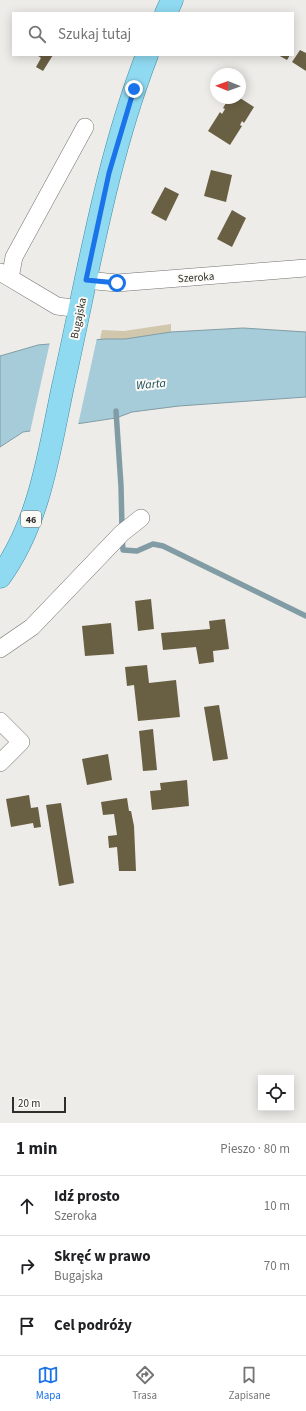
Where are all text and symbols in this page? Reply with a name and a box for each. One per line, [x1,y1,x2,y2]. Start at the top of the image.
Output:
search box [12,12,294,56]
icon: search [26,23,48,45]
text: Szukaj tutaj [58,24,131,45]
north arrow [210,68,246,104]
route end [125,80,143,98]
street label: Szeroka [177,269,215,286]
route start [108,274,126,292]
street label: Bugajska [67,296,90,340]
water label: Warta [136,375,167,394]
road number: 46 [21,511,41,527]
map controls [258,1075,294,1111]
button: locate [258,1075,294,1111]
scale bar [12,1095,66,1114]
text: 20 m [18,1096,40,1111]
text: 1 min [16,1137,57,1161]
text: Pieszo · 80 m [220,1140,290,1158]
text: Idź prosto [54,1186,120,1207]
icon: ahead [16,1195,38,1217]
text: 10 m [264,1197,290,1215]
text: Szeroka [54,1207,97,1225]
text: Skręć w prawo [54,1246,151,1267]
icon: right [16,1255,38,1277]
text: 70 m [264,1257,290,1275]
text: Bugajska [54,1267,103,1285]
icon: arrive [16,1315,38,1337]
text: Cel podróży [54,1315,132,1336]
tab: Mapa [36,1364,61,1403]
tab: Trasa [132,1364,157,1403]
tab: Zapisane [228,1364,270,1403]

